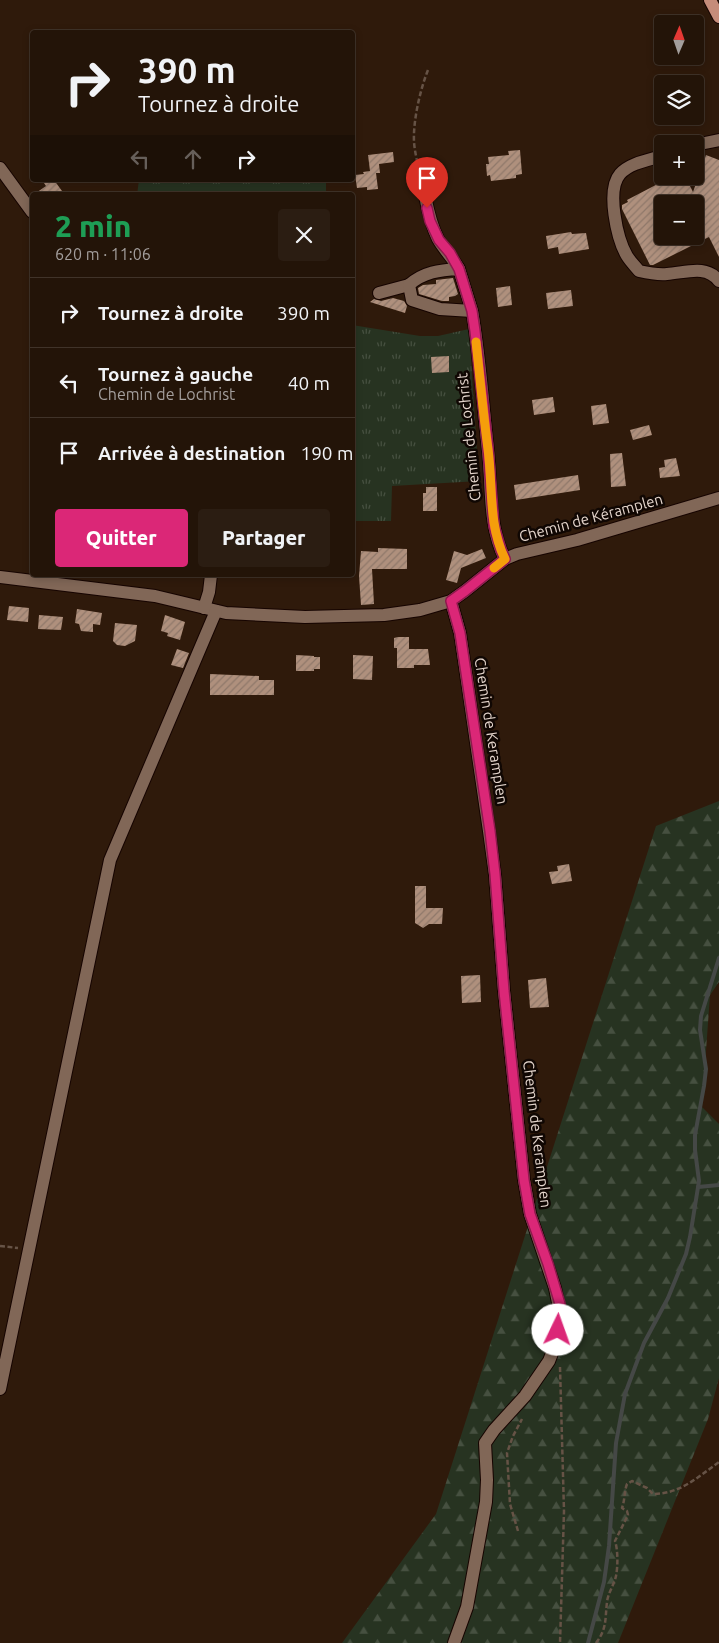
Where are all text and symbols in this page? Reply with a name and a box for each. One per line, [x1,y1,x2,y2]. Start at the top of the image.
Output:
north arrow [654,15,704,65]
map controls [654,15,704,245]
icon: right [55,50,120,115]
text: 390 m [138,50,236,90]
button: layers [654,75,704,125]
text: Tournez à droite [138,91,299,116]
button: + [654,135,704,185]
icon: left [126,145,154,173]
icon: ahead [179,145,207,173]
icon: right [232,145,260,173]
pin [406,157,448,208]
icon: arrive [413,164,441,192]
button: − [654,195,704,245]
text: 2 min [55,209,131,243]
button: close [278,209,330,261]
text: 620 m · 11:06 [55,245,151,263]
icon: right [55,299,83,327]
text: Tournez à droite [98,302,244,324]
text: 390 m [277,302,330,324]
text: Tournez à gauche [98,363,253,385]
icon: left [55,369,83,397]
text: 40 m [288,372,330,394]
street label: Chemin de Lochrist [453,372,484,502]
text: Chemin de Lochrist [98,385,235,403]
icon: arrive [55,439,83,467]
text: Arrivée à destination [98,442,285,464]
text: 190 m [300,442,353,464]
street label: Chemin de Kéramplen [517,490,665,545]
button: Quitter [55,509,188,567]
button: Partager [198,509,330,567]
street label: Chemin de Keramplen [472,656,511,805]
street label: Chemin de Keramplen [520,1059,555,1209]
position arrow [531,1303,583,1355]

